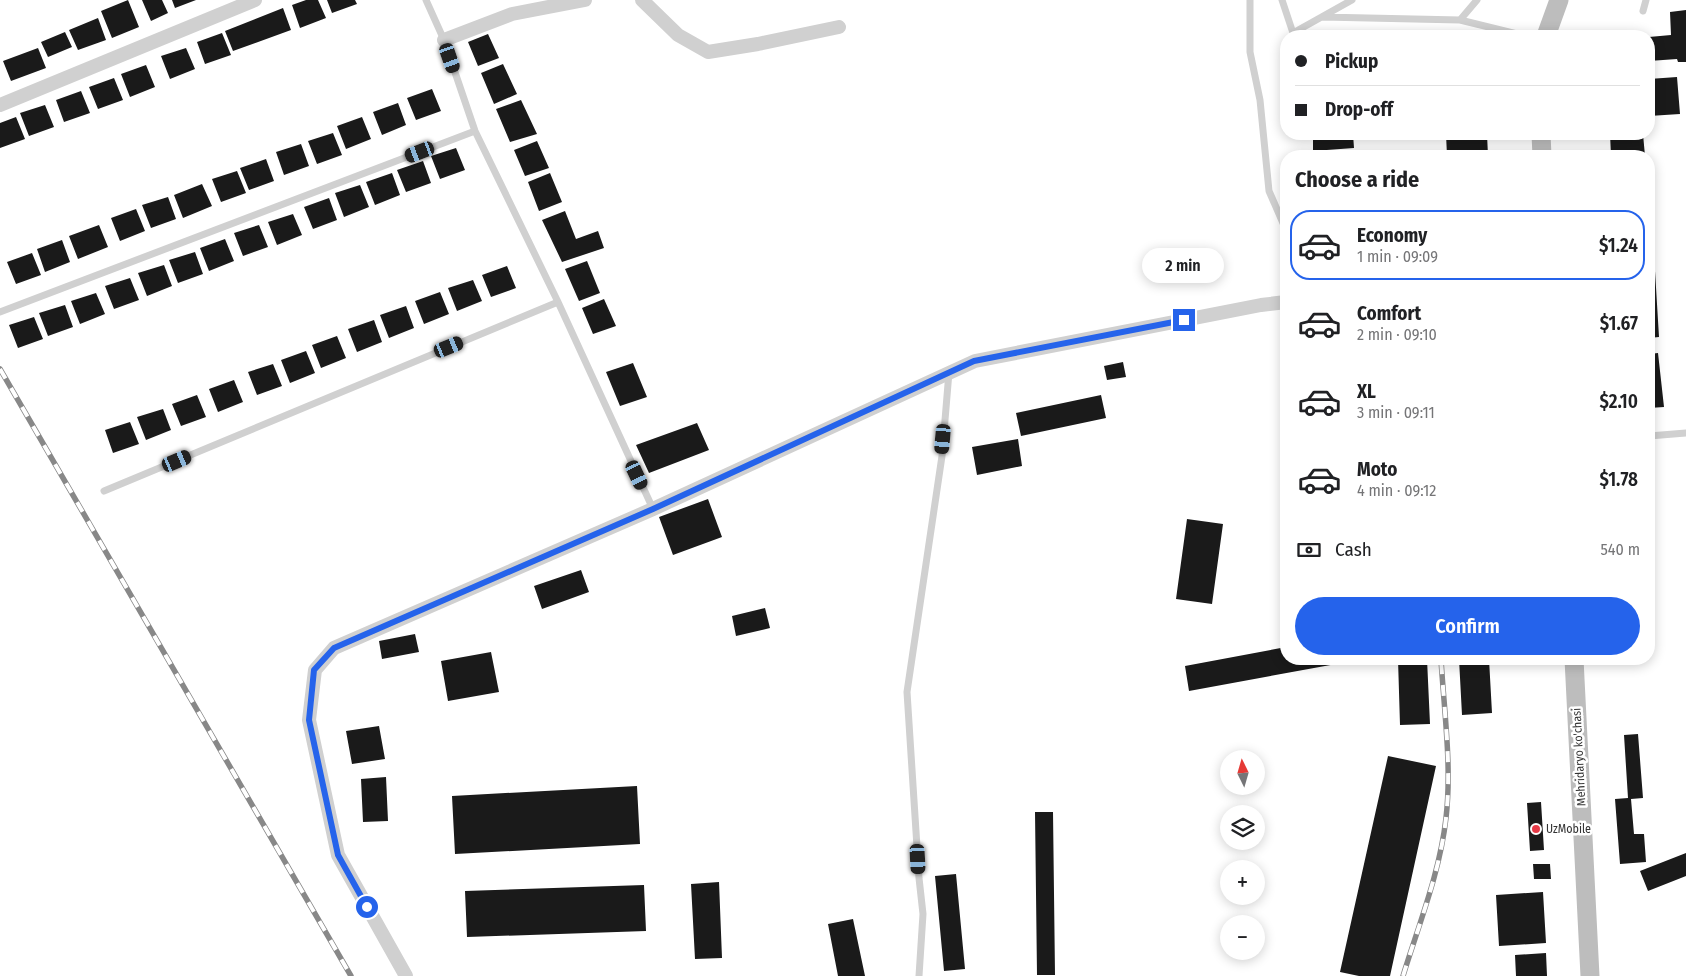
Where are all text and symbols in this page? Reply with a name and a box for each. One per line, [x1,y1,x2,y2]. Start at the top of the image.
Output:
car [438,41,461,75]
text: Pickup [1325,50,1378,73]
text: Drop-off [1325,98,1393,121]
car [403,140,436,164]
text: Choose a ride [1295,166,1419,193]
icon: car [1297,223,1342,268]
text: Economy [1357,224,1427,247]
text: $1.24 [1599,234,1638,257]
text: 1 min · 09:09 [1357,247,1438,266]
callout: 2 min [1143,248,1225,282]
text: 2 min [1165,256,1201,275]
icon: car [1297,301,1342,346]
text: Comfort [1357,302,1421,325]
route end [1173,309,1195,331]
text: $1.67 [1600,312,1638,335]
text: 2 min · 09:10 [1357,325,1437,344]
car [432,334,465,360]
icon: car [1297,379,1342,424]
text: XL [1357,380,1376,403]
text: $2.10 [1600,390,1638,413]
text: 3 min · 09:11 [1357,403,1435,422]
car [934,423,951,455]
car [160,448,193,474]
icon: car [1297,457,1342,502]
car [623,458,650,492]
text: Moto [1357,458,1397,481]
text: $1.78 [1599,468,1638,491]
text: 4 min · 09:12 [1357,481,1436,500]
icon: cash [1295,536,1323,564]
text: Cash [1335,538,1372,561]
text: 540 m [1601,540,1640,559]
button: Confirm [1295,597,1640,655]
street label: Мehridaryo ko'chasi [1569,708,1589,806]
north arrow [1220,750,1265,795]
map controls [1220,750,1265,960]
button: layers [1220,805,1265,850]
place label: UzMobile [1546,822,1591,836]
marker: UzMobile [1530,823,1542,835]
car [909,844,926,874]
button: + [1220,860,1265,905]
route start [356,896,378,918]
button: − [1220,915,1265,960]

